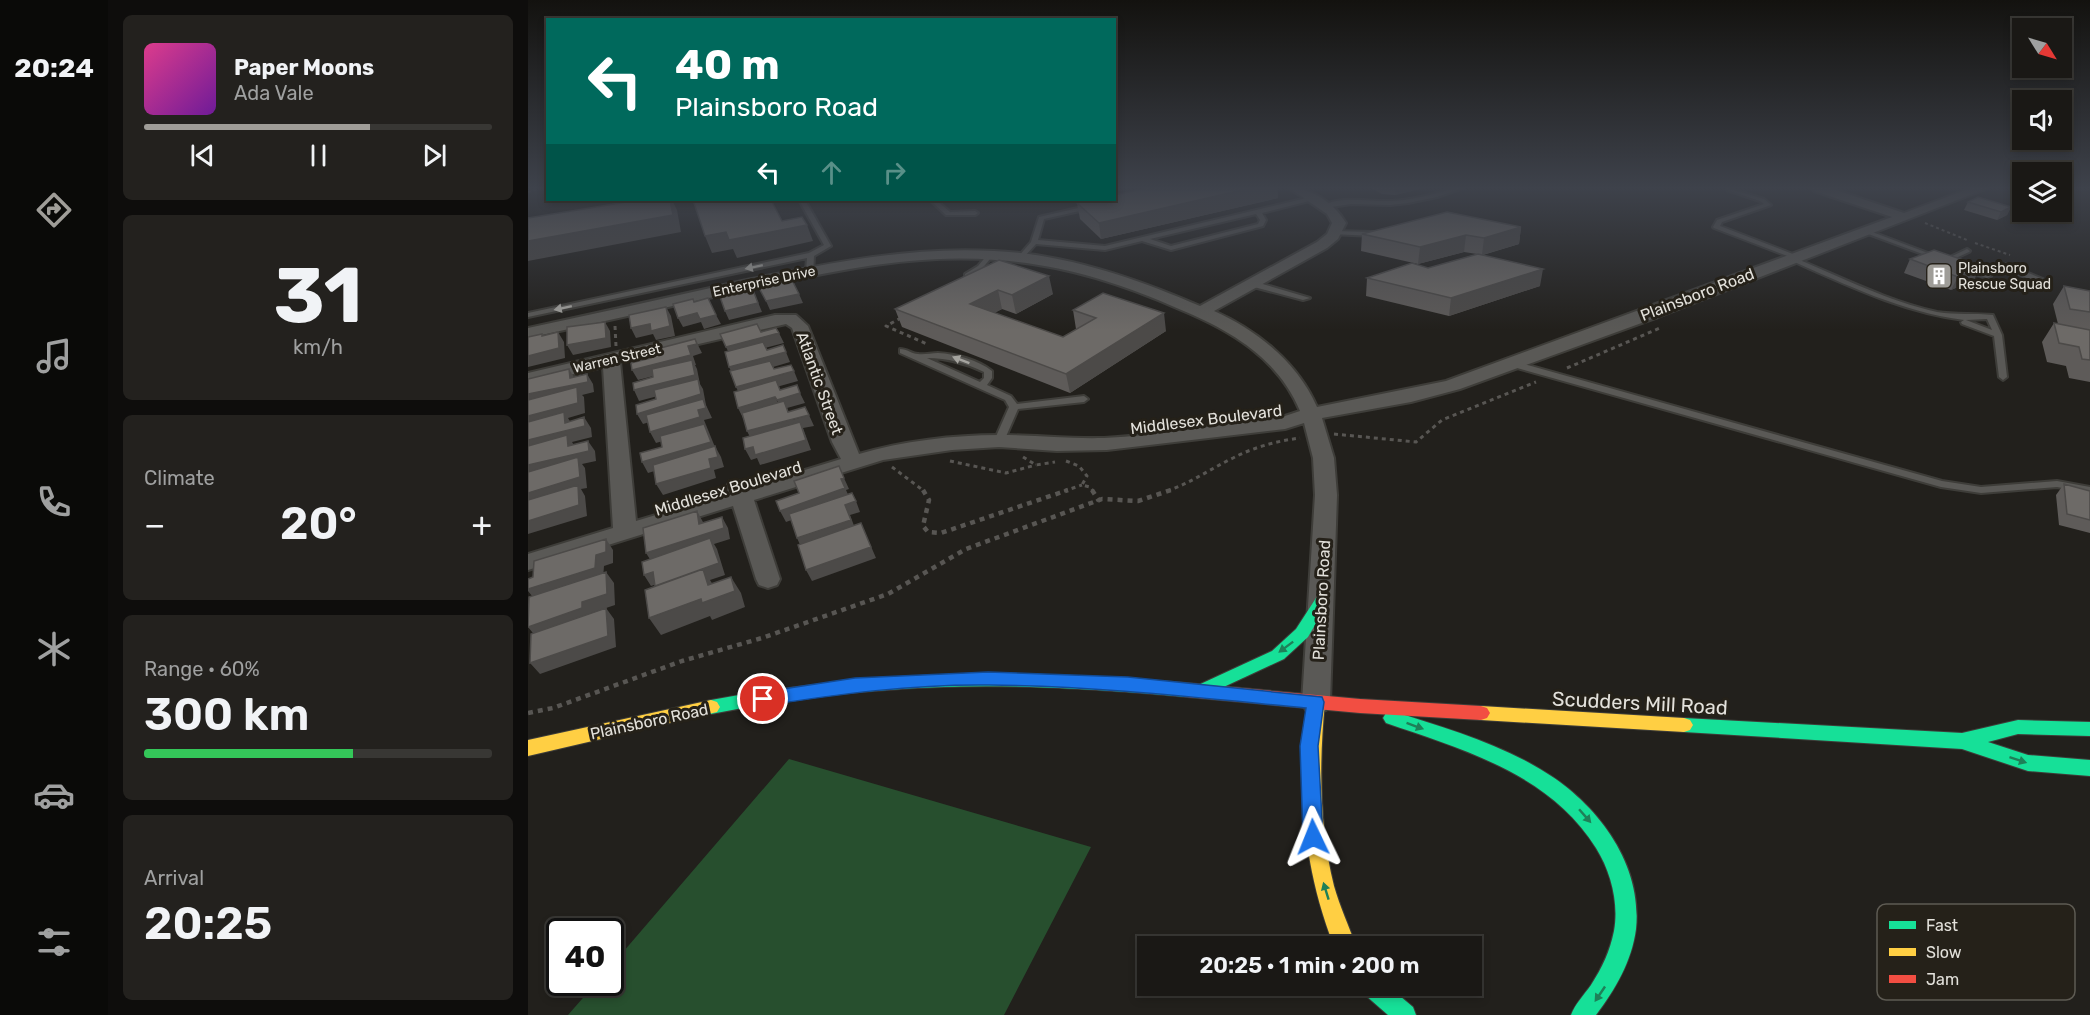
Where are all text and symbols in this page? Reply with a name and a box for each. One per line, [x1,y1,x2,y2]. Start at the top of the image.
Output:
north arrow [2012,18,2072,78]
map controls [2012,18,2072,222]
text: 40 m [675,40,780,90]
icon: left [576,42,654,120]
text: 20:24 [14,52,94,84]
text: Paper Moons [234,54,374,81]
text: Ada Vale [234,81,314,105]
button: sound [2012,90,2072,150]
text: Plainsboro Road [675,91,878,123]
icon: previous [186,139,219,172]
icon: pause [302,139,335,172]
icon: next [418,139,451,172]
icon: left [752,156,785,189]
icon: ahead [815,156,848,189]
icon: right [878,156,911,189]
button: layers [2012,162,2072,222]
icon: directions [33,189,75,231]
text: 31 [273,249,363,342]
place label: Plainsboro Rescue Squad [1958,260,2051,293]
building icon: Plainsboro Rescue Squad [1924,261,1954,291]
street label: Enterprise Drive [711,262,817,301]
one-way arrow [744,263,763,272]
street label: Plainsboro Road [1638,264,1757,325]
one-way arrow [554,303,572,313]
street label: Atlantic Street [792,329,847,437]
icon: music [33,335,75,377]
text: km/h [293,335,343,359]
street label: Warren Street [572,340,663,377]
one-way arrow [952,355,970,364]
street label: Middlesex Boulevard [1129,401,1283,438]
street label: Middlesex Boulevard [652,457,804,520]
text: Climate [144,466,215,490]
icon: phone [33,481,75,523]
text: 20° [280,497,357,550]
text: − [144,505,165,544]
text: + [471,505,492,544]
street label: Plainsboro Road [1309,539,1334,661]
icon: climate [33,628,75,670]
one-way arrow [1278,641,1294,653]
text: Range · 60% [144,657,260,681]
pin [737,673,788,724]
icon: arrive [746,682,779,715]
street label: Scudders Mill Road [1552,686,1728,720]
text: 300 km [144,688,309,741]
street label: Plainsboro Road [588,700,710,743]
one-way arrow [1406,722,1424,732]
one-way arrow [2009,756,2027,765]
icon: car [33,774,75,816]
position arrow [1281,805,1345,869]
one-way arrow [1578,808,1591,823]
text: Arrival [144,866,204,890]
one-way arrow [1321,882,1330,900]
text: 20:25 [144,897,272,950]
legend [1877,904,2075,1000]
text: Fast [1926,916,1958,935]
speed limit sign: 40 [546,918,624,996]
icon: filters [33,921,75,963]
text: Slow [1926,943,1962,962]
text: 20:25 · 1 min · 200 m [1199,952,1420,979]
text: Jam [1926,970,1959,989]
one-way arrow [1594,985,1606,1001]

